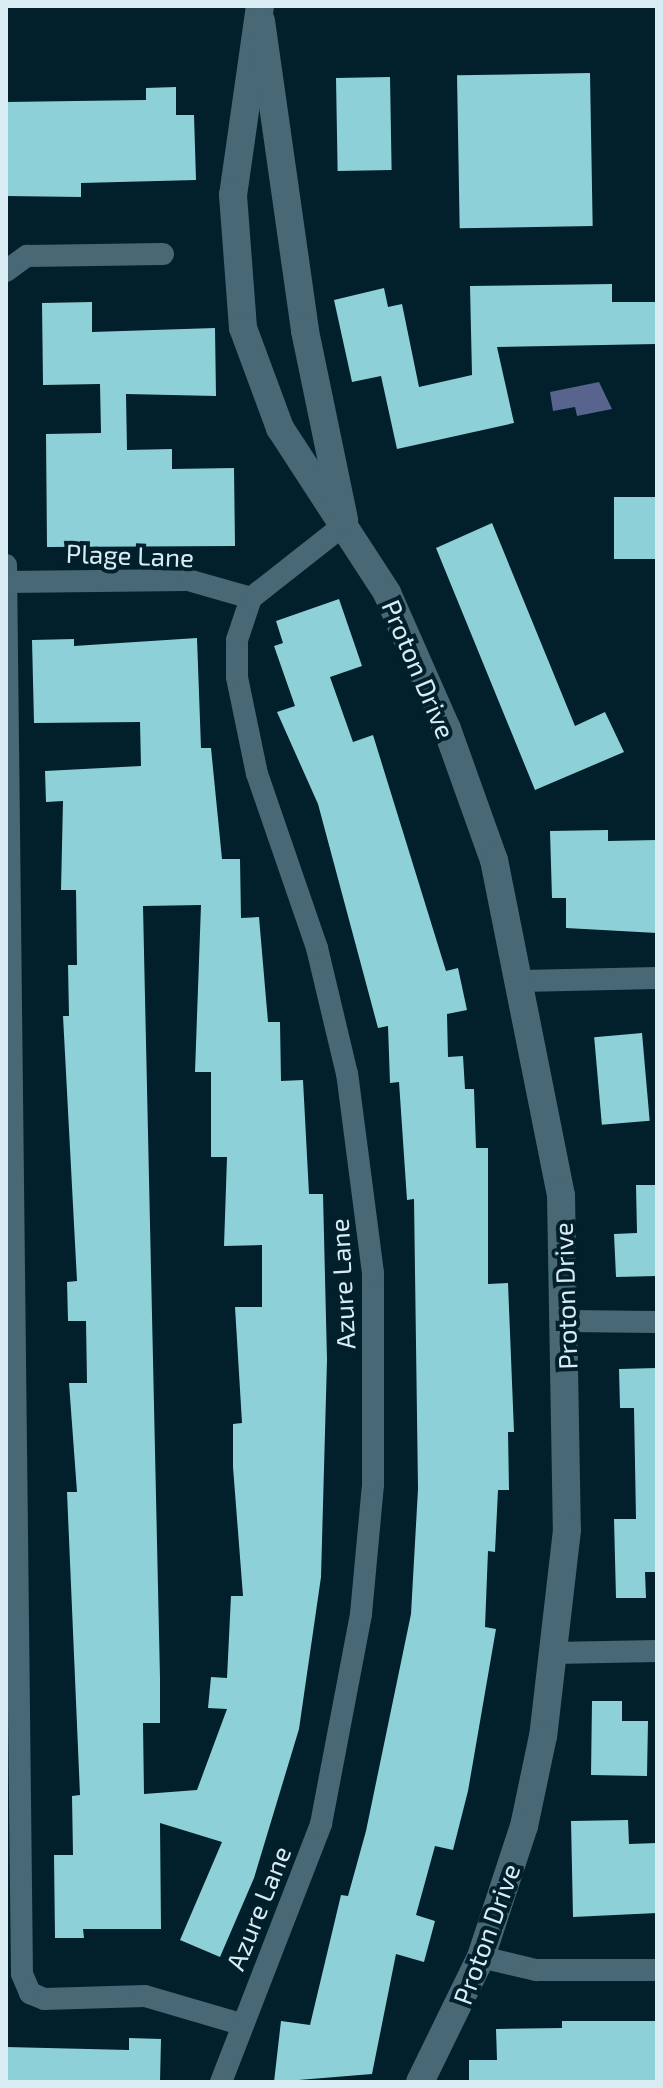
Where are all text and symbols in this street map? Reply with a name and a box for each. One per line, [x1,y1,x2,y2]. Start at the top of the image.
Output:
street label: Plage Lane [65,537,195,573]
street label: Proton Drive [376,595,462,743]
street label: Azure Lane [323,1218,361,1350]
street label: Proton Drive [547,1222,583,1370]
street label: Azure Lane [219,1842,297,1974]
street label: Proton Drive [446,1859,526,2009]

